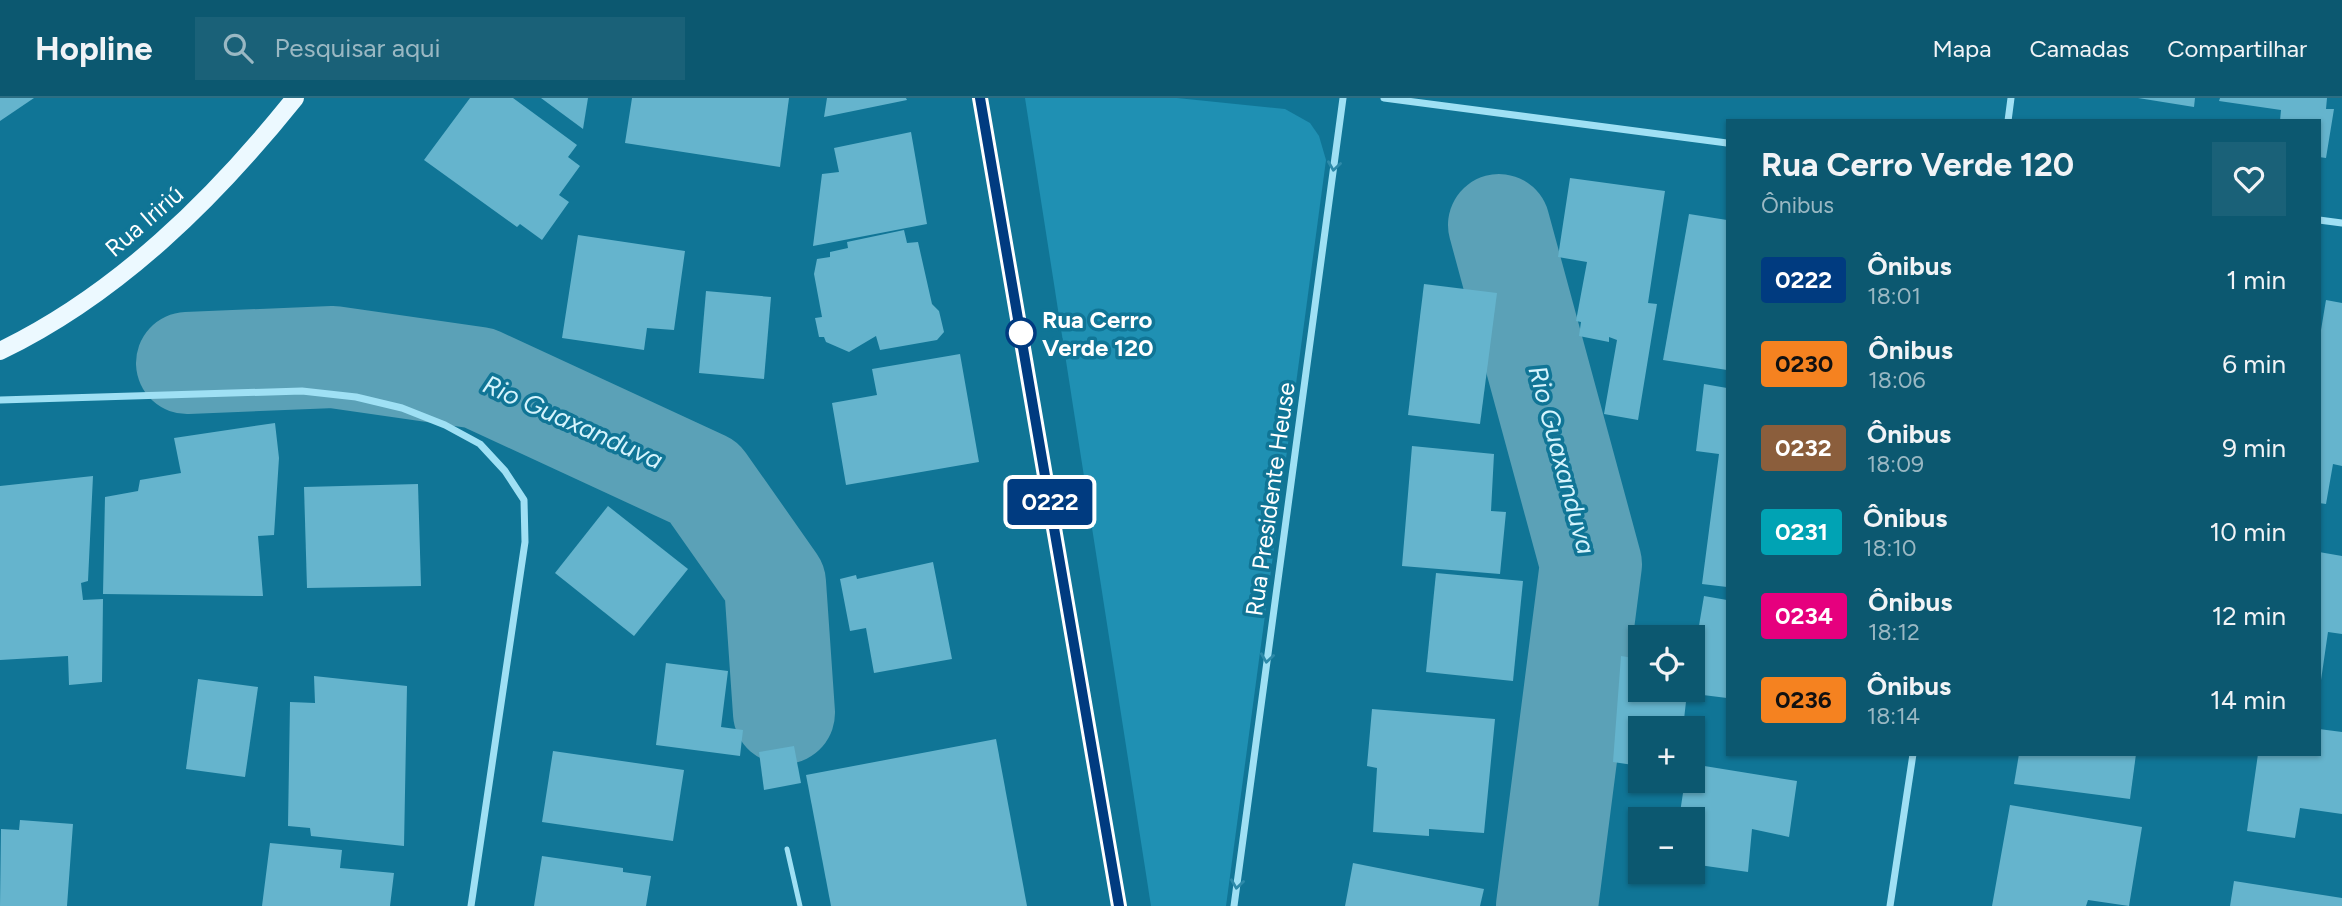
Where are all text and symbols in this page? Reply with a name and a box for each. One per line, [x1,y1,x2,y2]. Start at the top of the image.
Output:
search box [195,17,685,80]
text: Hopline [35,29,153,68]
icon: search [219,29,257,67]
text: Pesquisar aqui [275,32,441,64]
text: Mapa [1932,34,1991,63]
text: Camadas [2029,34,2129,63]
text: Compartilhar [2167,34,2307,63]
button: heart [2212,142,2286,216]
text: Rua Cerro Verde 120 [1761,145,2074,184]
one-way arrow [1327,160,1342,171]
street label: Rua Iririú [99,179,189,263]
text: Ônibus [1761,191,1834,219]
text: Ônibus [1867,250,1952,282]
text: 1 min [2226,264,2286,296]
text: 0222 [1775,265,1832,294]
text: 18:01 [1867,282,1921,310]
place label: Rua Cerro Verde 120 [1042,305,1154,362]
marker: Rua Cerro Verde 120 [1006,318,1036,348]
text: Ônibus [1868,334,1953,366]
text: 6 min [2222,348,2286,380]
text: 0230 [1775,349,1833,378]
water label: Rio Guaxanduva [1521,362,1603,558]
text: 18:06 [1868,366,1926,394]
water label: Rio Guaxanduva [478,368,668,476]
street label: Rua Presidente Heuse [1239,380,1301,618]
text: Ônibus [1867,418,1951,450]
text: 9 min [2222,432,2286,464]
text: 0232 [1775,433,1832,462]
text: 18:09 [1867,450,1924,478]
line badge: 0222 [1001,479,1099,525]
text: 0222 [1021,487,1079,516]
text: Ônibus [1863,502,1947,534]
text: 10 min [2210,516,2286,548]
text: 0231 [1775,517,1828,546]
text: 18:10 [1863,534,1917,562]
text: Ônibus [1868,586,1952,618]
text: 12 min [2212,600,2286,632]
text: 0234 [1775,601,1833,630]
text: 18:12 [1868,618,1920,646]
map controls [1628,625,1705,884]
button: locate [1628,625,1705,702]
one-way arrow [1260,652,1275,664]
text: Ônibus [1867,670,1951,702]
text: 14 min [2210,684,2286,716]
text: 0236 [1775,685,1832,714]
text: 18:14 [1867,702,1920,730]
button: + [1628,716,1705,793]
button: − [1628,807,1705,884]
one-way arrow [1230,878,1245,889]

